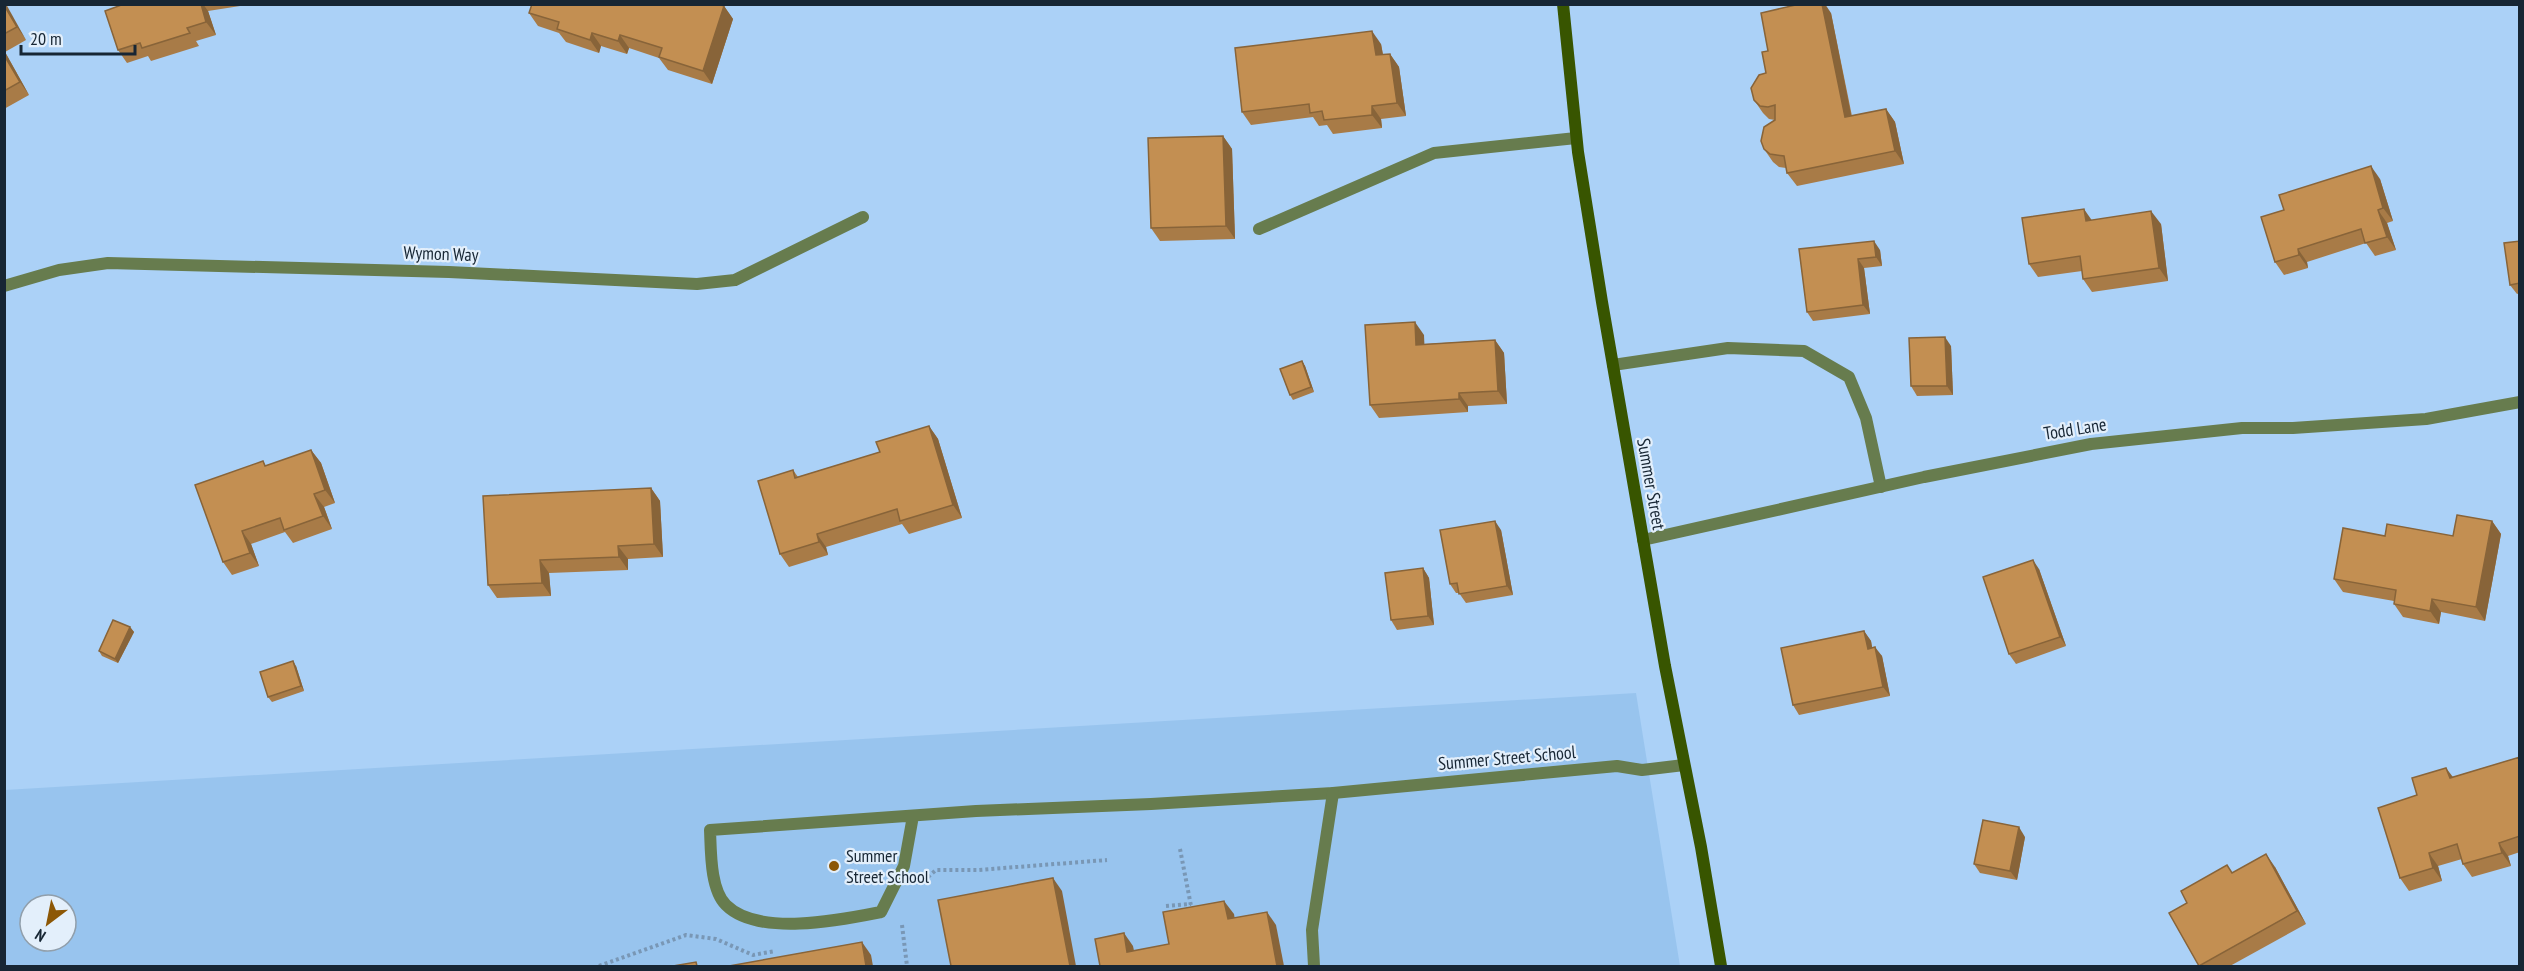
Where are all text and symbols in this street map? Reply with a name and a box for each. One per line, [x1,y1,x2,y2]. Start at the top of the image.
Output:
scale bar [21,18,135,56]
text: 20 m [30,27,62,50]
street label: Wymon Way [403,241,479,266]
street label: Todd Lane [2042,412,2108,445]
street label: Summer Street [1632,436,1671,531]
street label: Summer Street School [1437,740,1577,775]
place label: Summer Street School [846,844,930,888]
marker: Summer Street School [827,859,841,873]
north arrow [18,893,78,953]
text: N [31,925,49,946]

